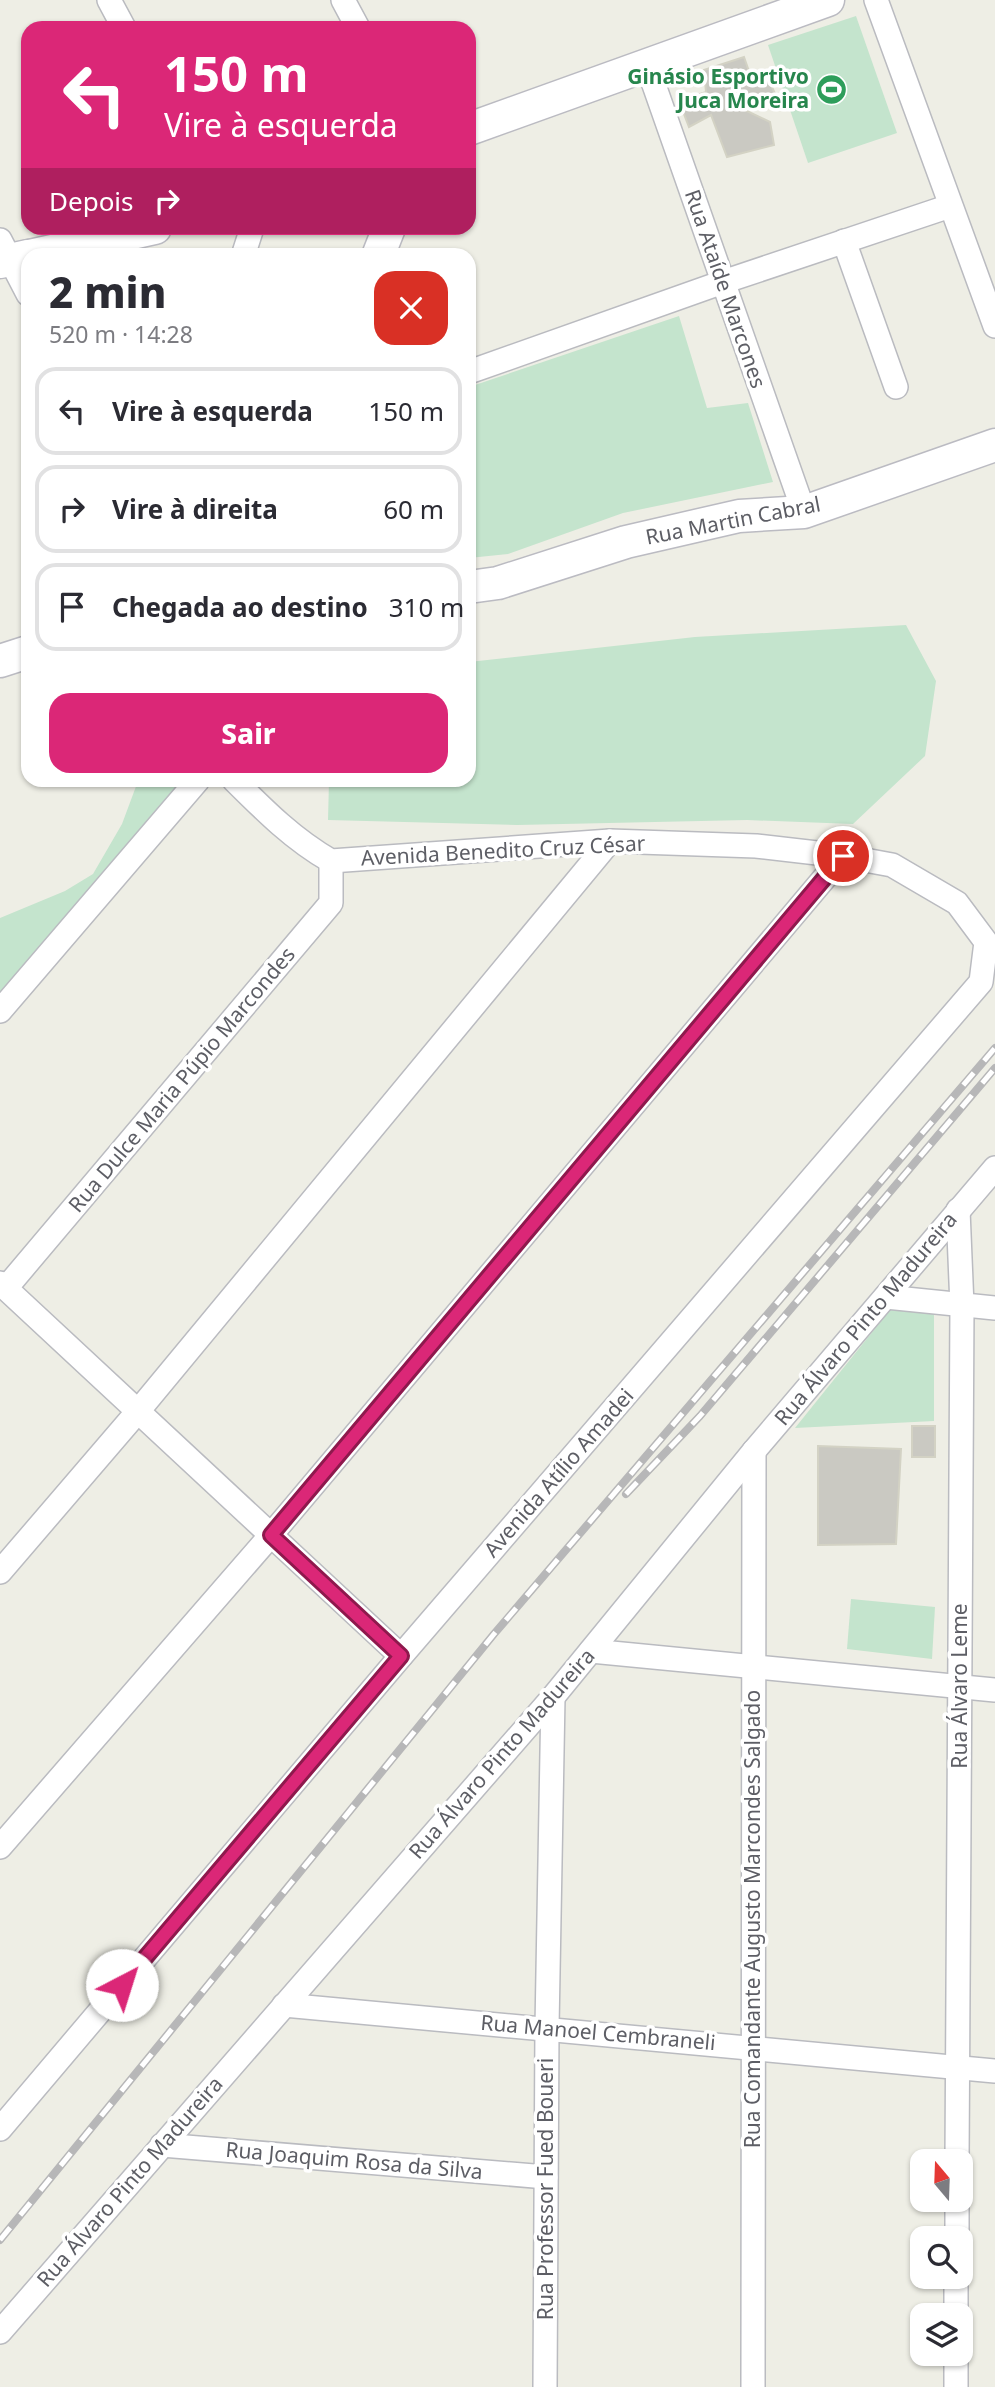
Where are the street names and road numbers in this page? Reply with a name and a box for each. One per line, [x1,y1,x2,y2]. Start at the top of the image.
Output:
street label: Rua Ataíde Marcones [679,186,773,392]
street label: Rua Martin Cabral [643,489,823,551]
street label: Avenida Benedito Cruz César [360,829,646,871]
street label: Rua Dulce Maria Púpio Marcondes [62,941,301,1218]
street label: Rua Álvaro Pinto Madureira [768,1206,963,1431]
street label: Avenida Atílio Amadei [477,1382,639,1563]
street label: Rua Álvaro Leme [945,1603,973,1769]
street label: Rua Álvaro Pinto Madureira [402,1642,600,1864]
street label: Rua Comandante Augusto Marcondes Salgado [738,1690,766,2148]
street label: Rua Manoel Cembraneli [479,2008,717,2056]
street label: Rua Professor Fued Boueri [531,2058,559,2320]
street label: Rua Álvaro Pinto Madureira [30,2070,228,2292]
street label: Rua Joaquim Rosa da Silva [224,2135,484,2185]

